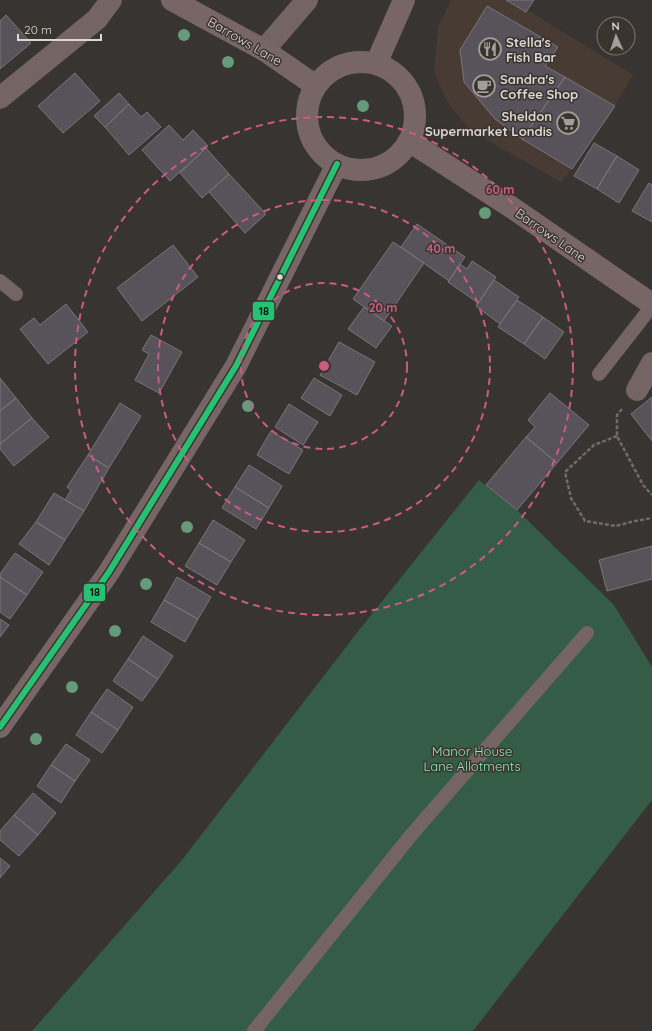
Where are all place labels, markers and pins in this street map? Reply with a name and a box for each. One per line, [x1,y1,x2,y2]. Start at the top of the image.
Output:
place label: Stella's Fish Bar [506,34,557,65]
restaurant icon: Stella's Fish Bar [477,36,503,62]
place label: Sandra's Coffee Shop [500,71,578,102]
cafe icon: Sandra's Coffee Shop [471,73,497,99]
place label: Sheldon Supermarket Londis [425,108,552,139]
supermarket icon: Sheldon Supermarket Londis [555,110,581,136]
unlabelled marker [275,272,285,282]
centre of rings [317,359,331,373]

